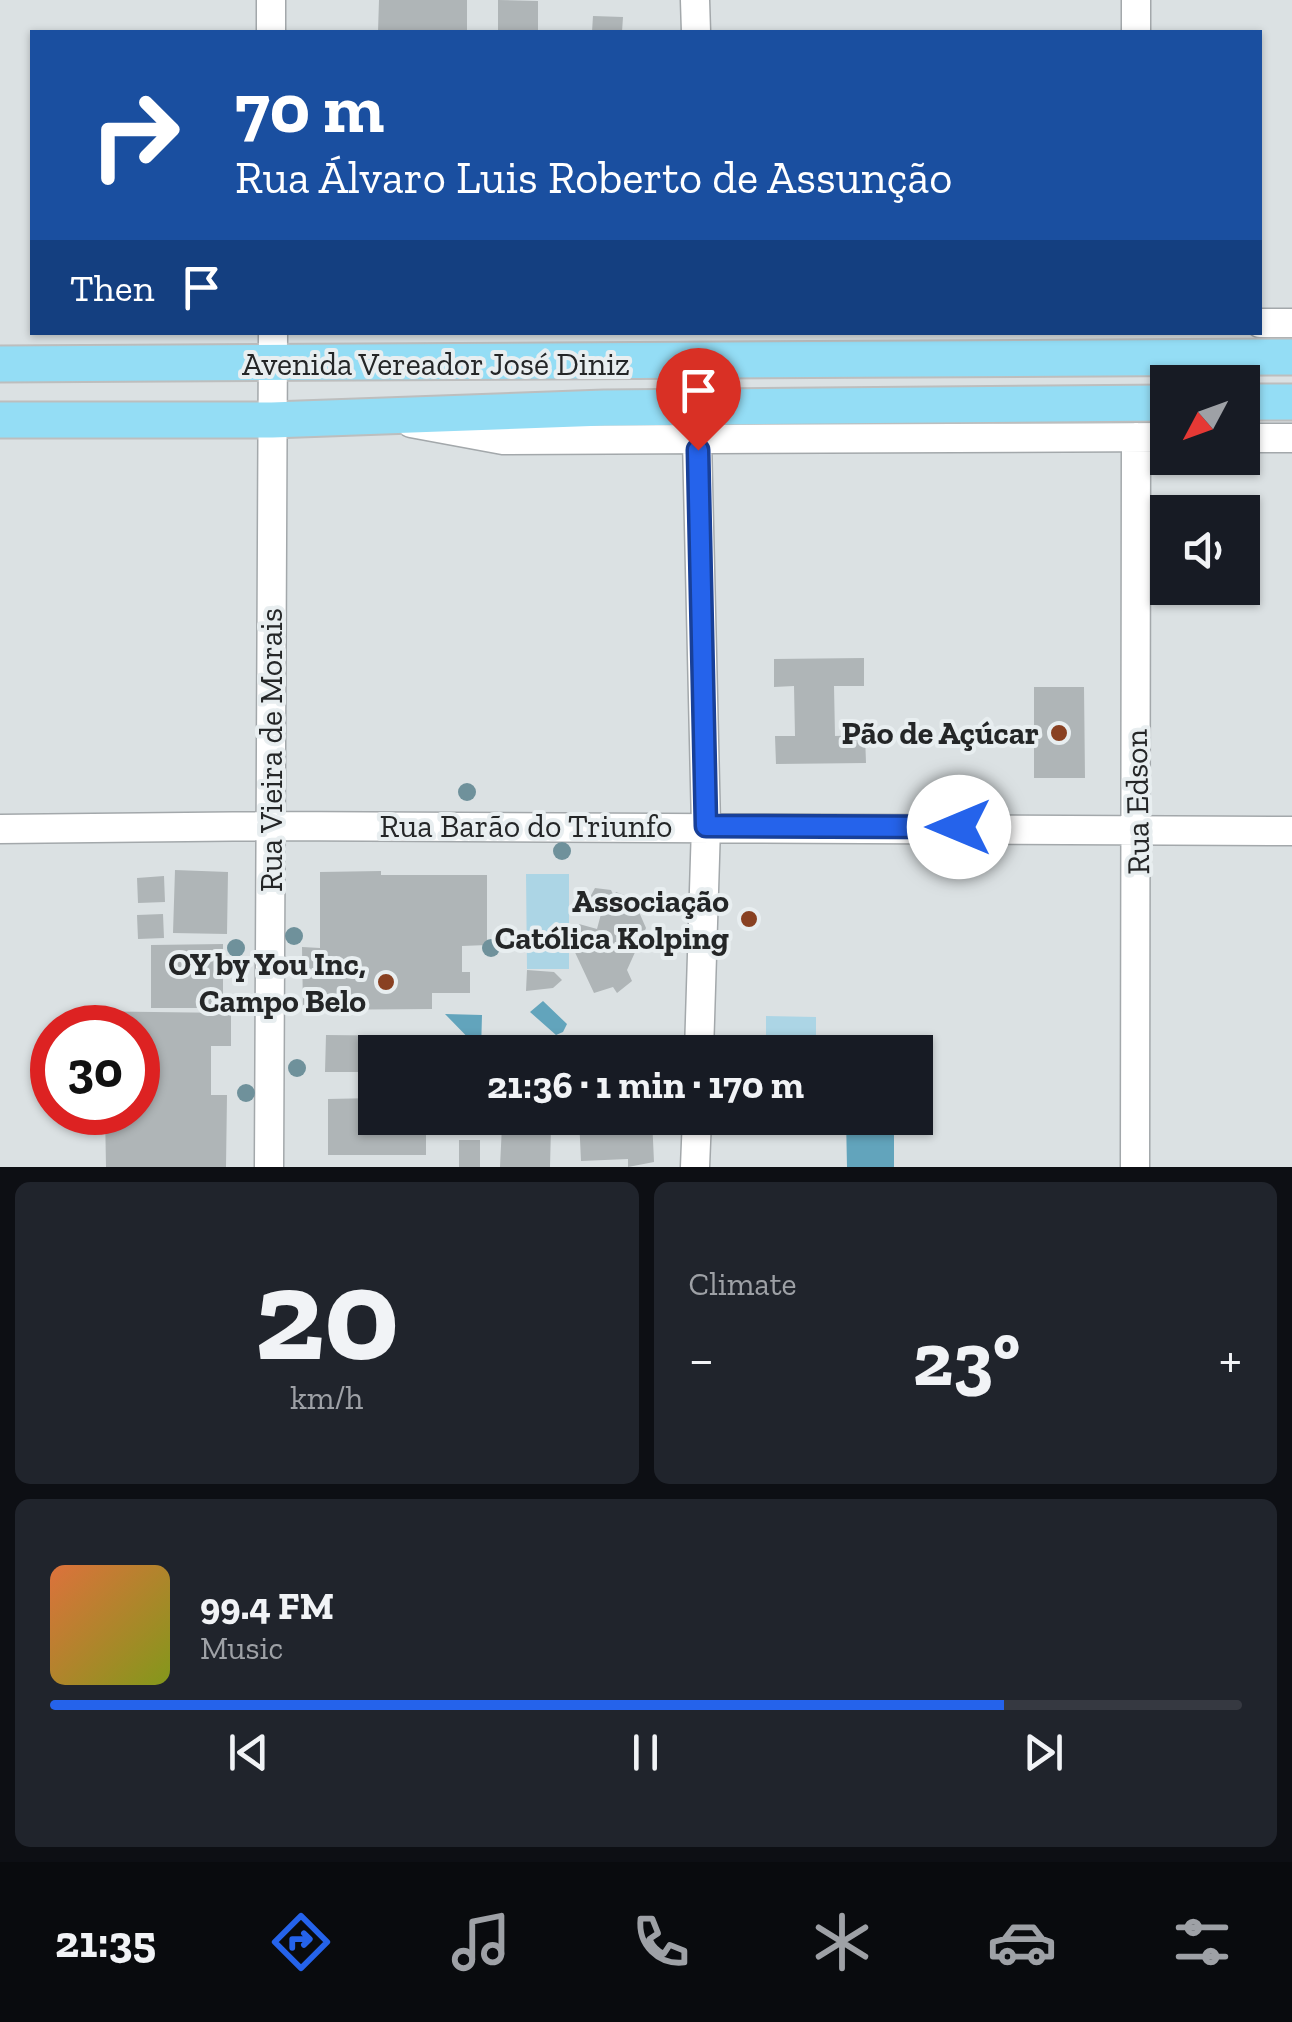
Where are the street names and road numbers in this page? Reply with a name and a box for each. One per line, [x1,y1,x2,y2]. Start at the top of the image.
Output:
street label: Avenida Vereador José Diniz [242,345,630,383]
street label: Rua Vieira de Morais [252,608,290,892]
street label: Rua Edson [1117,728,1157,875]
street label: Rua Barão do Triunfo [380,807,672,845]

